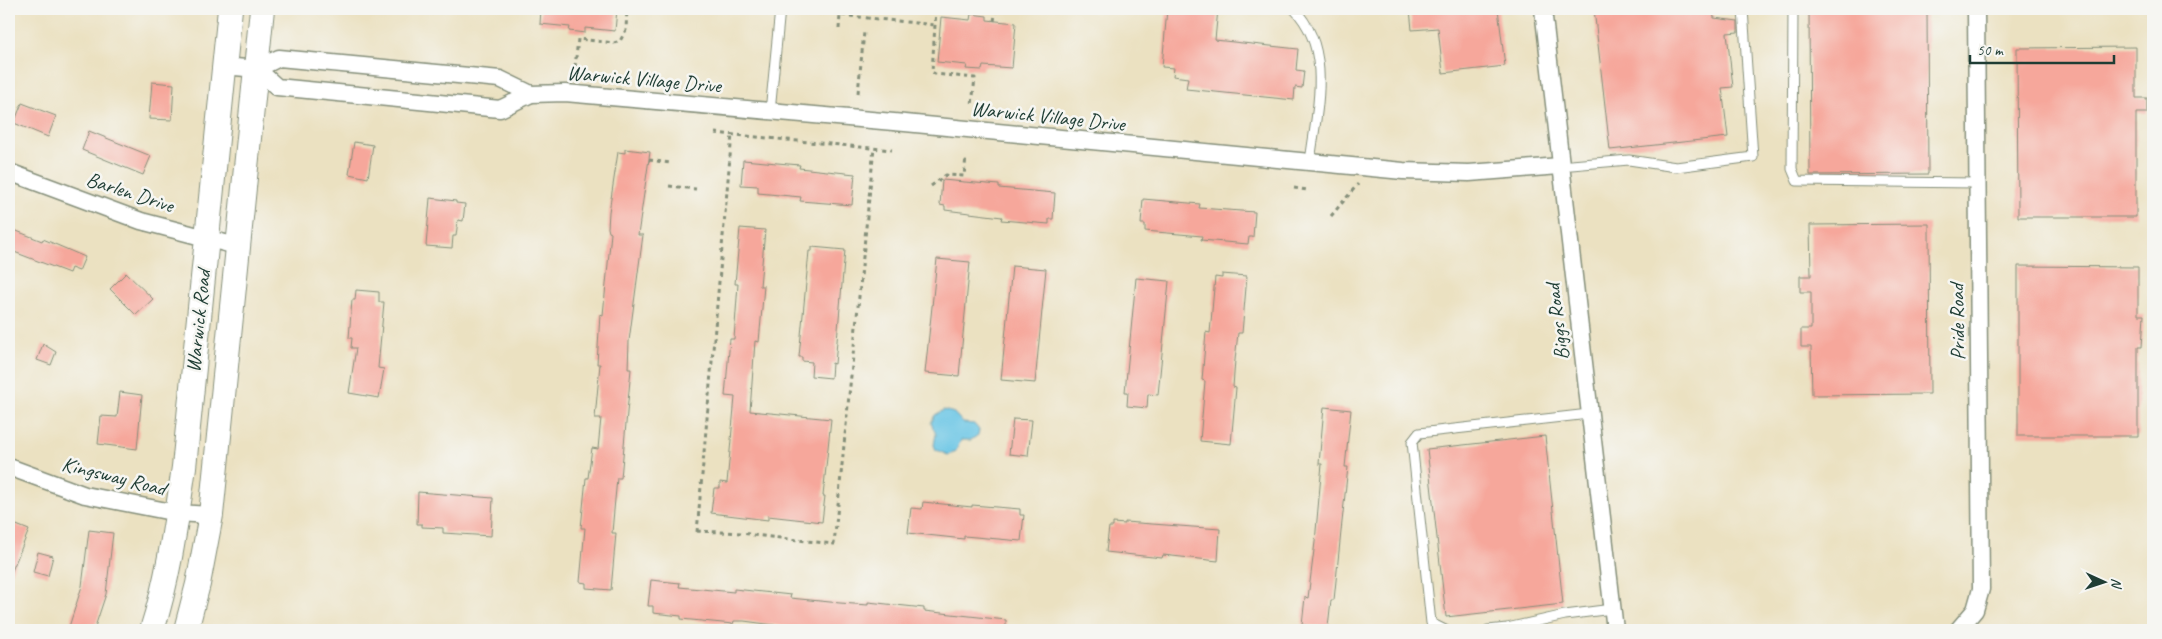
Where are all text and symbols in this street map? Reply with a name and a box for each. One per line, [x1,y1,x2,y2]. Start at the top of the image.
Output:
scale bar [1970,32,2113,64]
text: 50 m [1977,41,2004,60]
street label: Warwick Village Drive [566,59,724,99]
street label: Warwick Village Drive [970,95,1128,137]
street label: Barlen Drive [83,166,179,219]
street label: Warwick Road [180,265,217,374]
street label: Biggs Road [1539,279,1575,362]
street label: Pride Road [1943,281,1971,361]
street label: Kingsway Road [59,451,171,502]
north arrow [2080,556,2130,606]
text: N [2108,578,2125,590]

